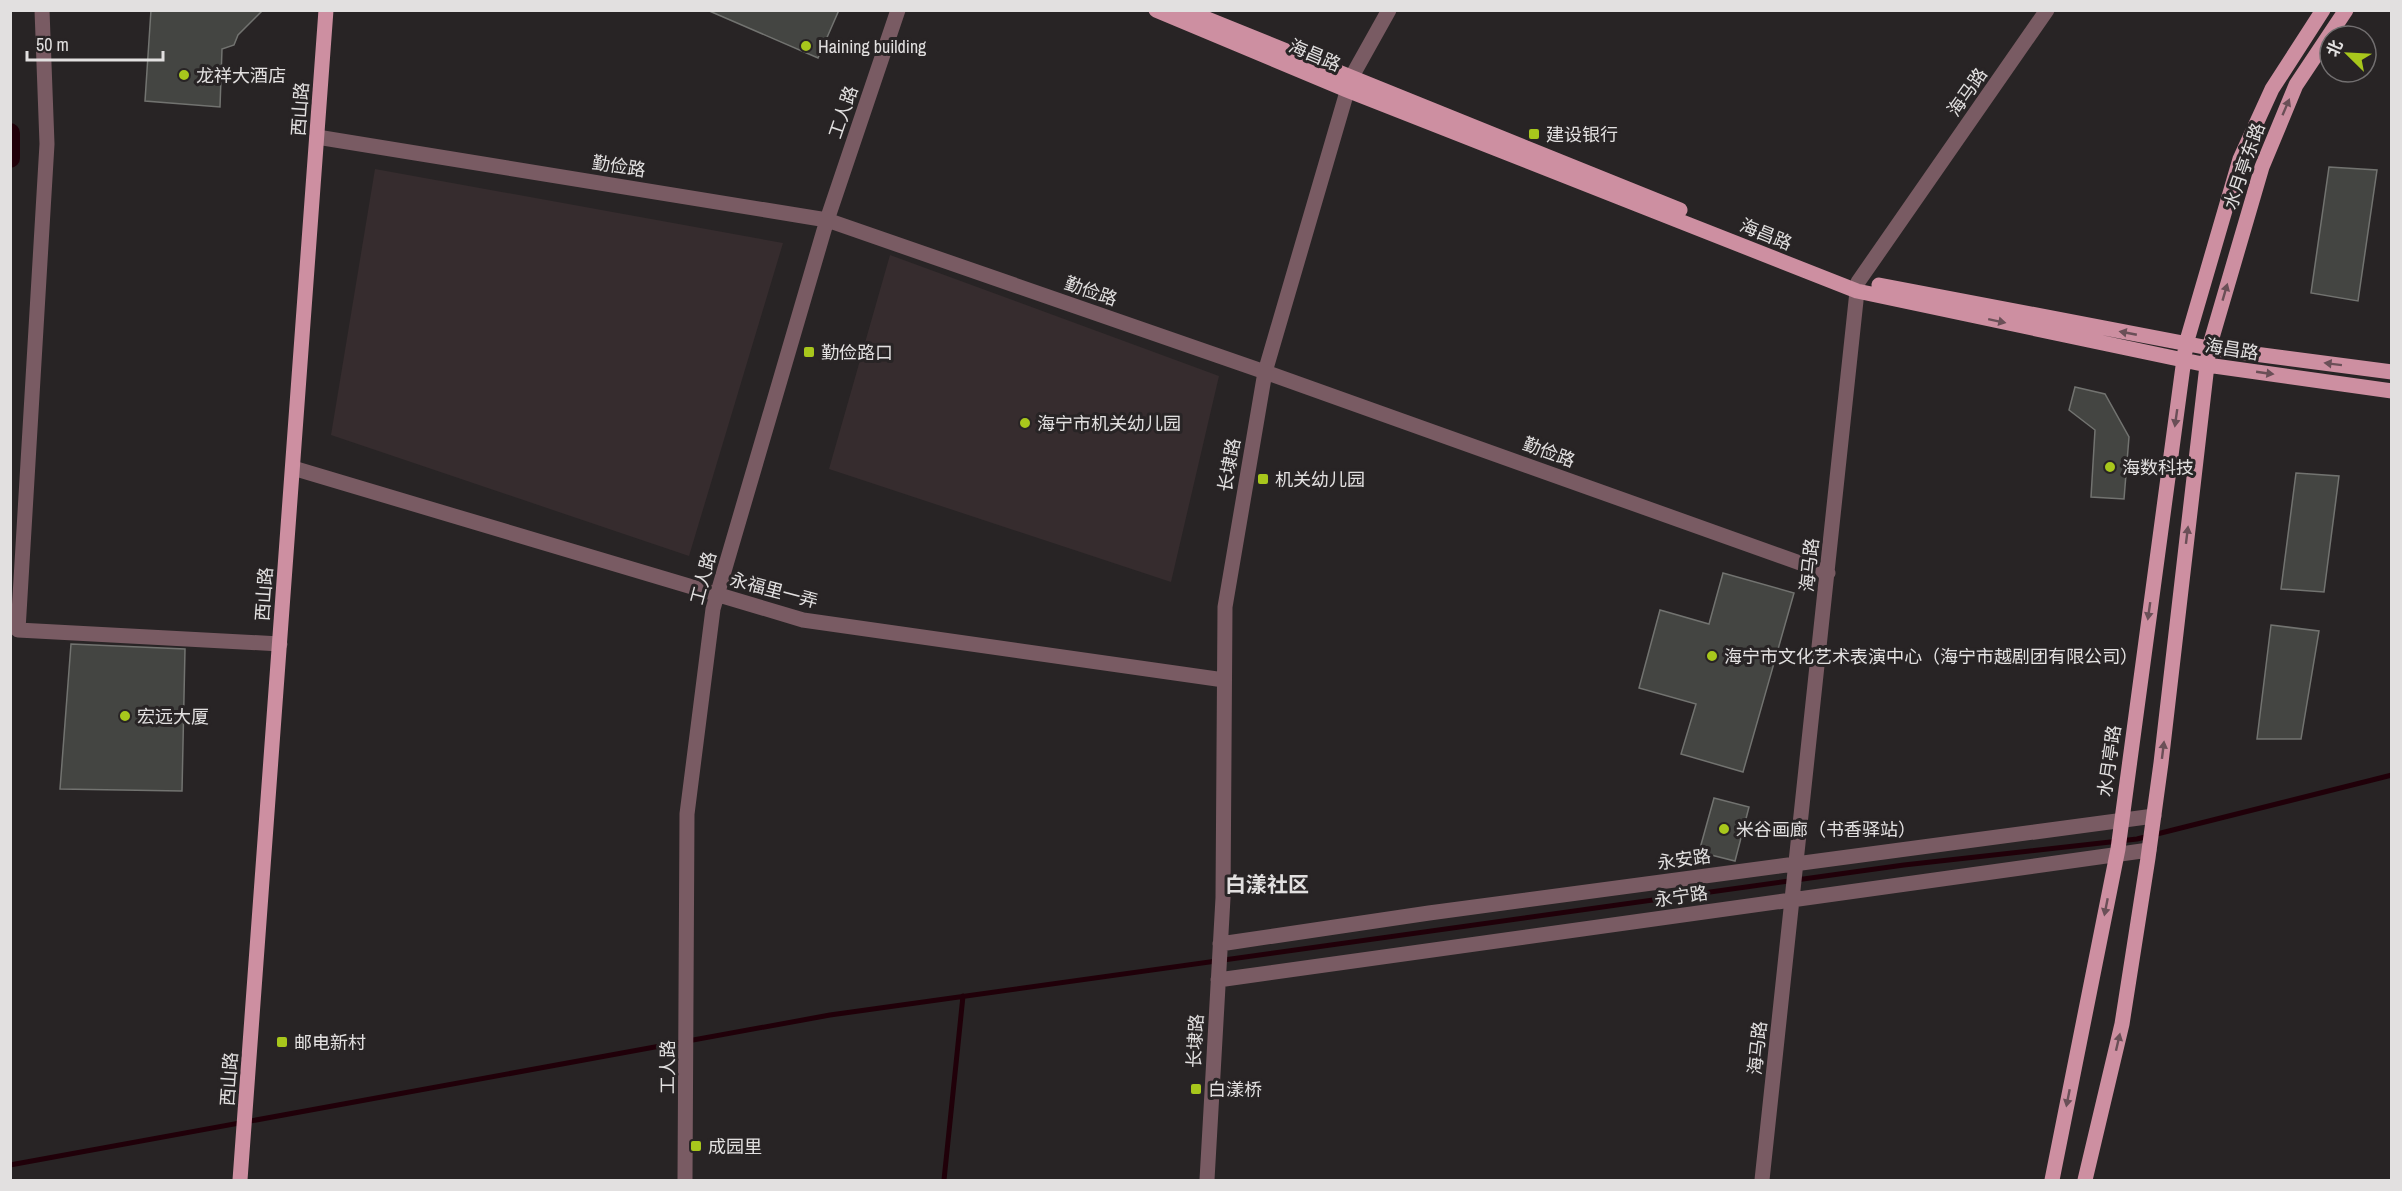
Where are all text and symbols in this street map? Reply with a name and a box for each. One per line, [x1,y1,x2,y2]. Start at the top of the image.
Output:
scale bar [27,24,164,62]
north arrow [2318,24,2378,84]
text: 50 m [36,32,69,57]
street label: 海昌路 [1285,33,1345,77]
place label: Haining building [818,34,927,59]
text: 北 [2321,36,2348,60]
marker: Haining building [799,39,813,53]
place label: 龙祥大酒店 [196,63,286,88]
street label: 海马路 [1941,63,1993,121]
marker: 龙祥大酒店 [177,68,191,82]
street label: 西山路 [286,81,314,137]
street label: 工人路 [822,82,864,142]
one-way arrow [2282,99,2291,116]
street label: 水月亭东路 [2218,119,2270,213]
place label: 建设银行 [1546,122,1618,147]
marker: 建设银行 [1527,127,1541,141]
street label: 勤俭路 [590,149,648,183]
street label: 海昌路 [1736,212,1796,256]
street label: 勤俭路 [1061,270,1121,312]
one-way arrow [2221,283,2230,301]
one-way arrow [1988,317,2007,326]
one-way arrow [2119,328,2138,337]
street label: 海昌路 [2203,332,2261,366]
place label: 勤俭路口 [821,340,893,365]
marker: 勤俭路口 [802,345,816,359]
one-way arrow [2324,360,2343,369]
one-way arrow [2255,369,2274,378]
one-way arrow [2171,409,2180,428]
place label: 海宁市机关幼儿园 [1037,411,1181,436]
marker: 海宁市机关幼儿园 [1018,416,1032,430]
street label: 勤俭路 [1519,431,1579,473]
street label: 长埭路 [1212,436,1246,494]
place label: 海数科技 [2122,455,2194,480]
marker: 海数科技 [2103,460,2117,474]
place label: 机关幼儿园 [1275,467,1365,492]
marker: 机关幼儿园 [1256,472,1270,486]
one-way arrow [2183,526,2192,545]
street label: 海马路 [1794,537,1824,593]
street label: 工人路 [684,549,722,607]
street label: 西山路 [250,566,278,622]
street label: 永福里一弄 [727,566,821,614]
one-way arrow [2145,602,2154,621]
place label: 海宁市文化艺术表演中心（海宁市越剧团有限公司） [1724,644,2138,669]
marker: 海宁市文化艺术表演中心（海宁市越剧团有限公司） [1705,649,1719,663]
place label: 宏远大厦 [137,704,209,729]
marker: 宏远大厦 [118,709,132,723]
street label: 水月亭路 [2092,724,2126,798]
one-way arrow [2158,740,2168,759]
place label: 米谷画廊（书香驿站） [1736,817,1916,842]
marker: 米谷画廊（书香驿站） [1717,822,1731,836]
street label: 永安路 [1656,843,1712,875]
district label: 白漾社区 [1225,870,1309,899]
street label: 永宁路 [1653,880,1709,912]
one-way arrow [2101,898,2110,917]
street label: 长埭路 [1181,1013,1209,1069]
street label: 海马路 [1742,1020,1772,1076]
place label: 邮电新村 [294,1030,366,1055]
one-way arrow [2113,1033,2123,1051]
marker: 邮电新村 [275,1035,289,1049]
street label: 工人路 [655,1040,680,1094]
street label: 西山路 [215,1051,243,1107]
place label: 白漾桥 [1208,1077,1262,1102]
marker: 白漾桥 [1189,1082,1203,1096]
one-way arrow [2063,1089,2072,1108]
place label: 成园里 [708,1134,762,1159]
marker: 成园里 [689,1139,703,1153]

